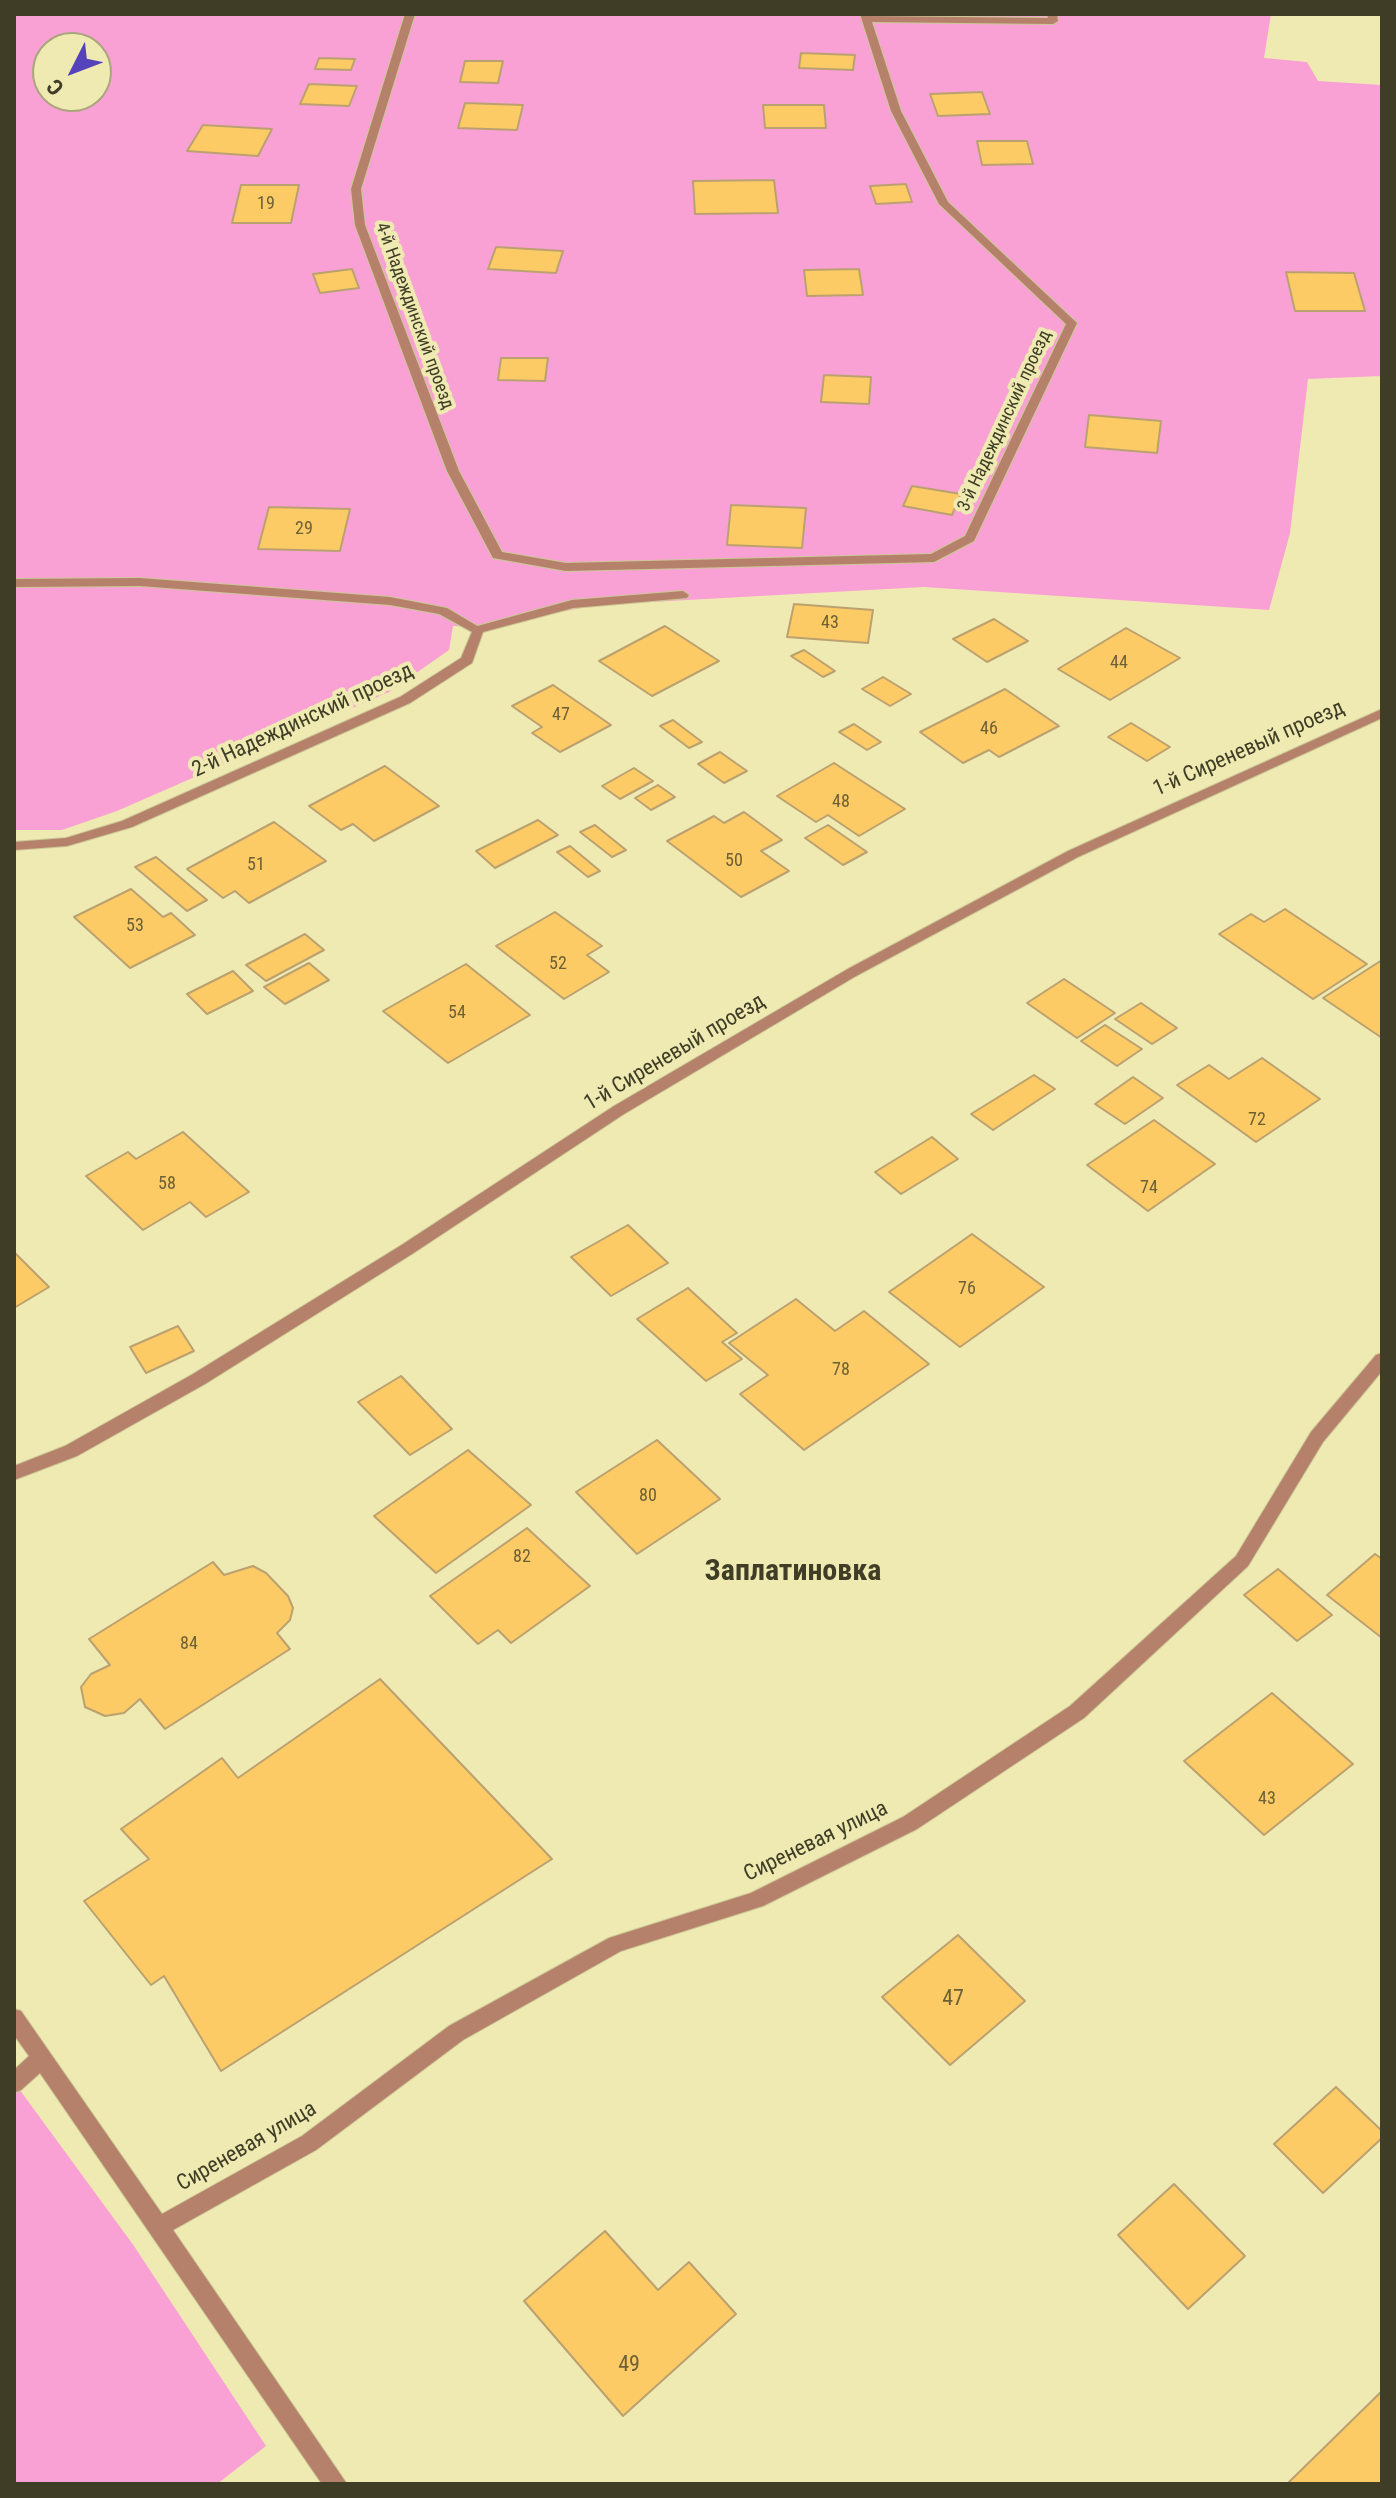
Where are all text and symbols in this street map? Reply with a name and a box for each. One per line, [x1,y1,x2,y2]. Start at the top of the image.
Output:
north arrow [32,32,112,112]
text: С [42,74,69,100]
house number: 19 [257,193,275,215]
street label: 4-й Надеждинский проезд [370,220,458,412]
street label: 3-й Надеждинский проезд [954,327,1056,515]
house number: 29 [295,518,313,540]
house number: 43 [821,612,839,634]
house number: 44 [1110,652,1128,674]
street label: 2-й Надеждинский проезд [188,658,418,784]
street label: 1-й Сиреневый проезд [1149,695,1349,803]
house number: 47 [552,704,570,726]
house number: 46 [980,718,998,740]
house number: 48 [832,791,850,813]
house number: 50 [725,850,743,872]
house number: 51 [247,854,265,876]
house number: 53 [126,915,144,937]
house number: 52 [549,953,567,975]
street label: 1-й Сиреневый проезд [580,989,770,1117]
house number: 54 [448,1002,466,1024]
house number: 72 [1248,1109,1266,1131]
house number: 58 [158,1173,176,1195]
house number: 74 [1140,1177,1158,1199]
house number: 76 [958,1278,976,1300]
house number: 78 [832,1359,850,1381]
house number: 80 [639,1485,657,1507]
house number: 82 [513,1546,531,1568]
district label: Заплатиновка [705,1554,881,1590]
house number: 84 [180,1633,198,1655]
house number: 43 [1258,1788,1276,1810]
street label: Сиреневая улица [740,1796,892,1888]
house number: 47 [942,1986,964,2012]
street label: Сиреневая улица [172,2096,322,2198]
house number: 49 [618,2352,640,2378]

